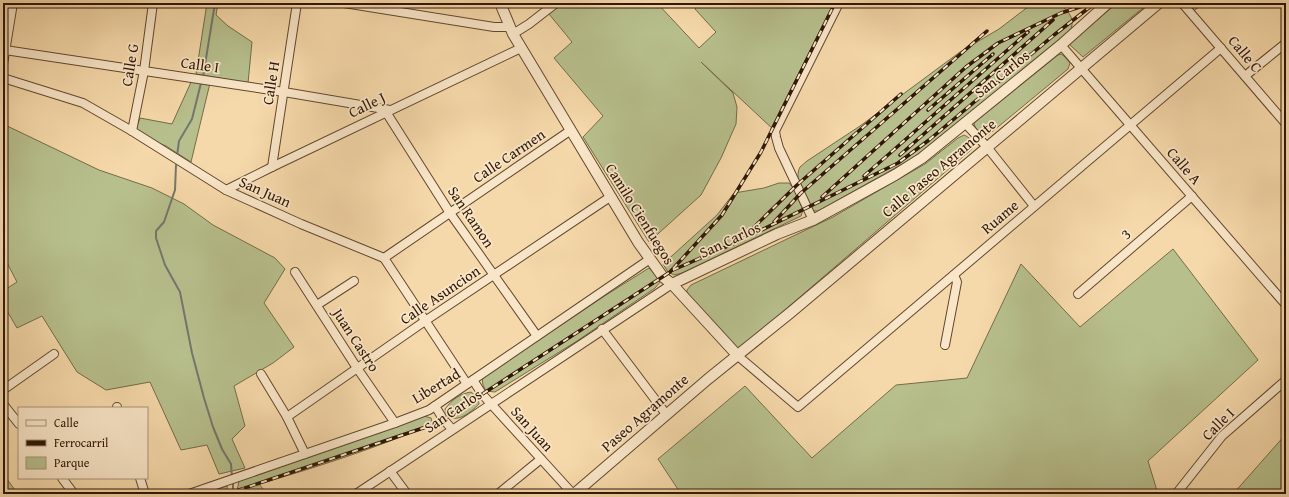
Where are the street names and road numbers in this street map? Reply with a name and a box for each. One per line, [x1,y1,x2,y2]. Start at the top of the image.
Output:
street label: Calle C [1224,31,1267,77]
street label: Calle G [116,42,143,88]
street label: San Carlos [970,45,1034,102]
street label: Calle I [179,51,221,78]
street label: Calle H [257,60,284,106]
street label: Calle J [345,87,389,122]
street label: Calle Paseo Agramonte [877,113,1000,222]
street label: Calle Carmen [468,123,550,188]
street label: Calle A [1162,143,1206,189]
street label: Camilo Cienfuegos [601,159,680,268]
street label: San Juan [236,171,295,212]
street label: San Ramon [443,182,500,252]
street label: Ruame [976,195,1023,239]
street label: San Carlos [696,216,764,263]
street label: 3 [1116,223,1135,244]
street label: Calle Asuncion [395,260,484,329]
street label: Juan Castro [327,302,385,376]
street label: Libertad [408,363,464,408]
street label: Paseo Agramonte [596,369,693,456]
street label: San Carlos [420,384,486,438]
street label: San Juan [506,401,559,456]
street label: Calle I [1197,403,1239,445]

